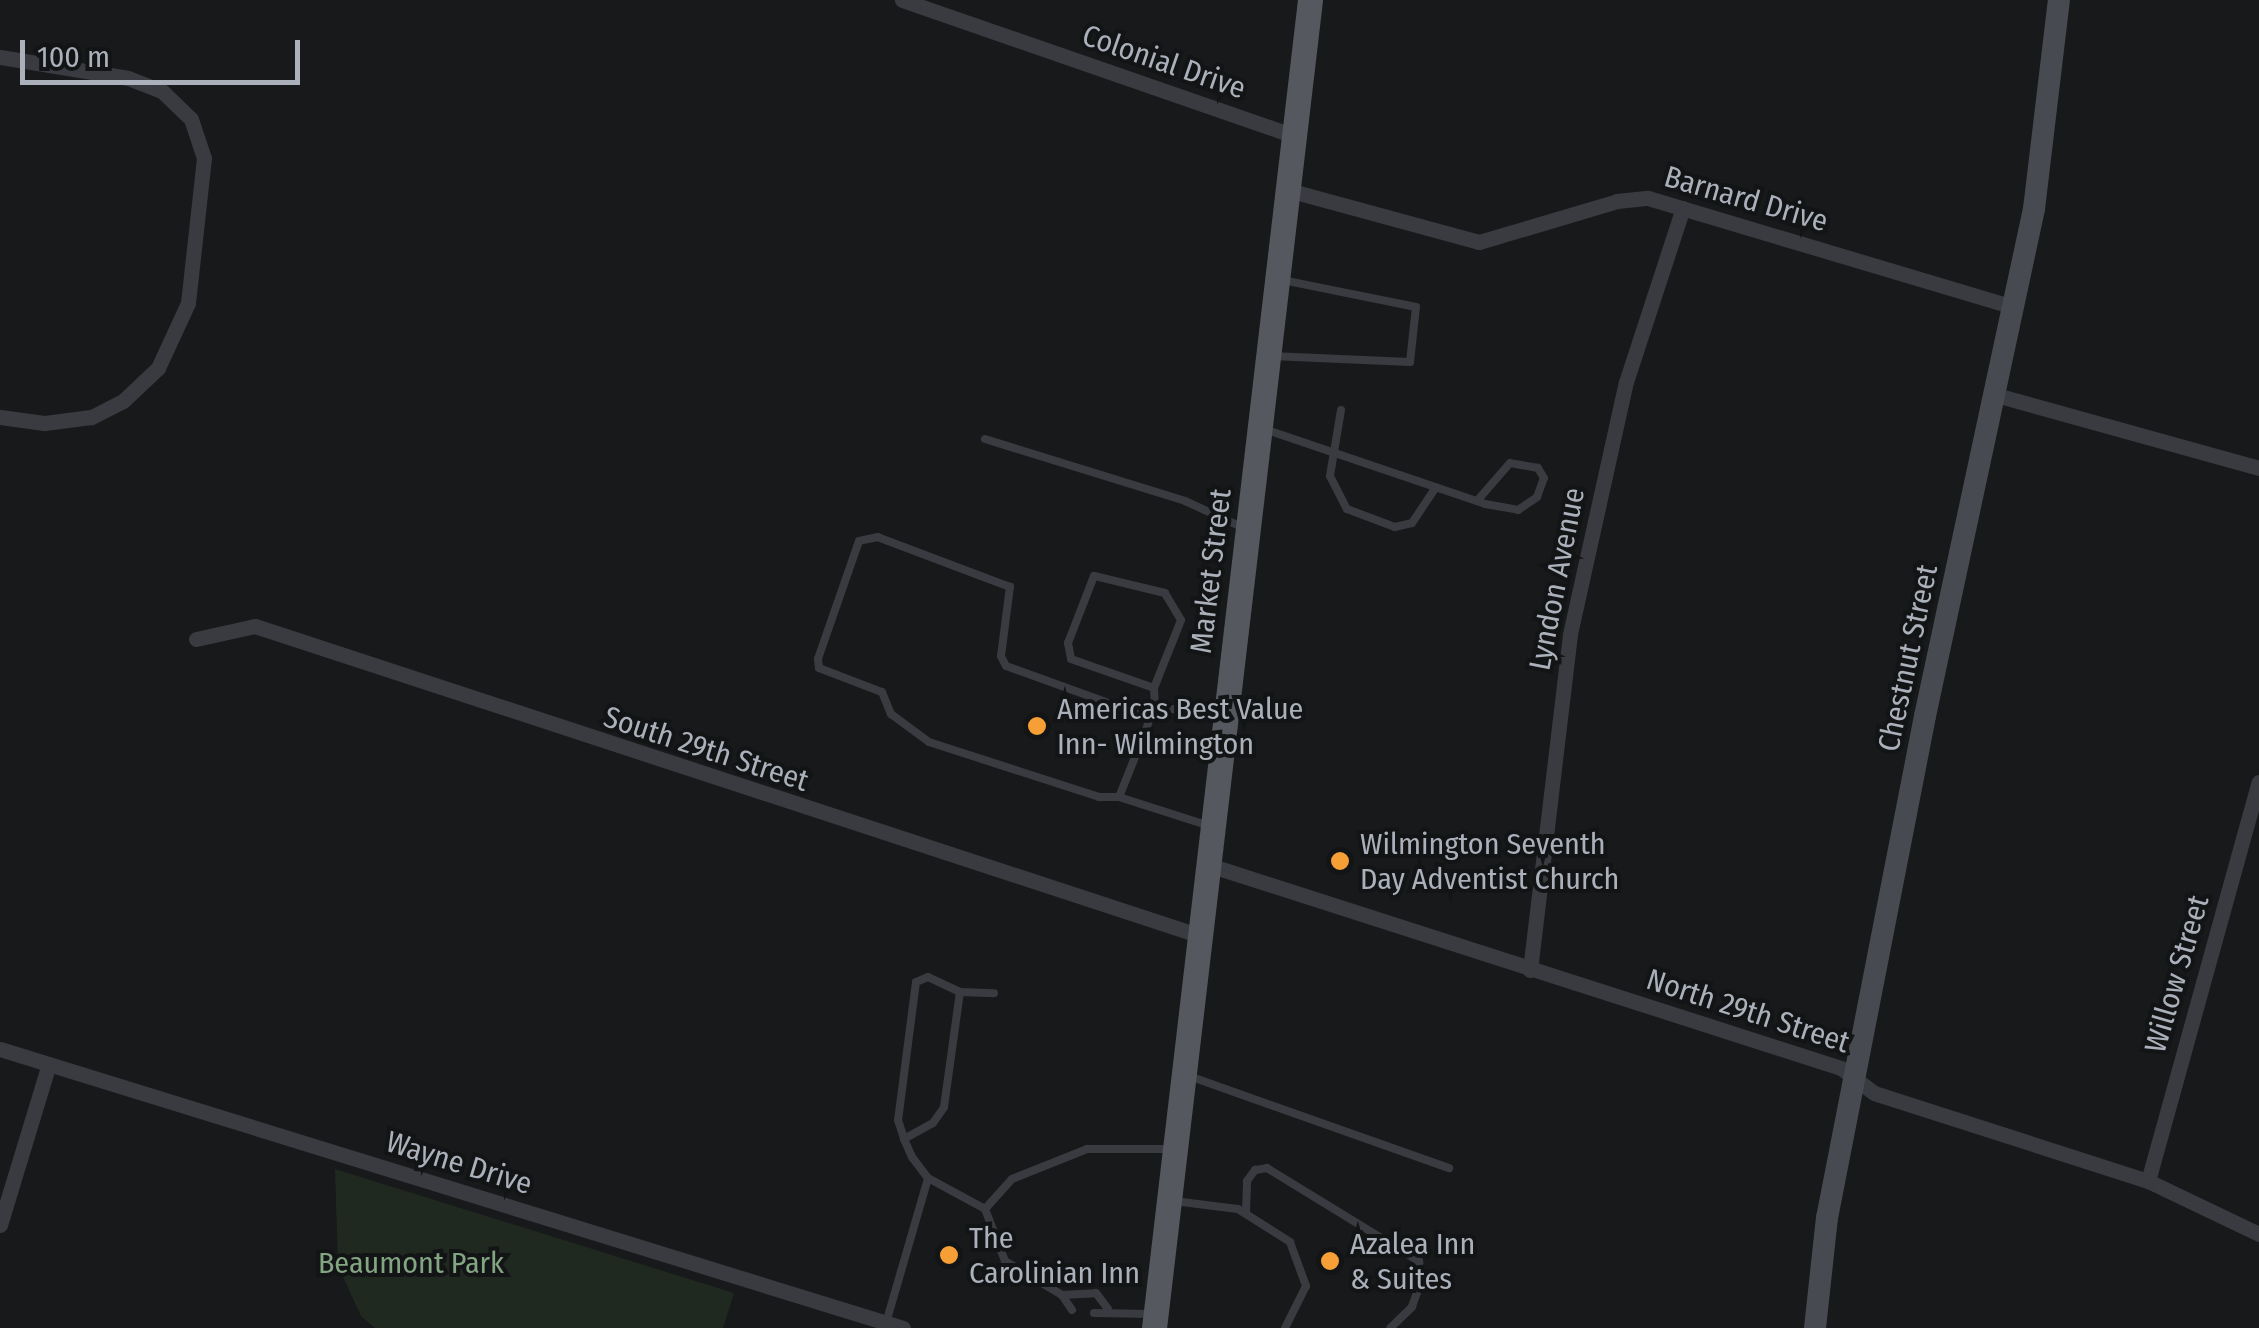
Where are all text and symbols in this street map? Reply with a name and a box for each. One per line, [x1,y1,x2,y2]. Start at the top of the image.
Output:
street label: Colonial Drive [1078,17,1250,107]
scale bar [25,20,305,82]
text: 100 m [37,39,110,75]
street label: Barnard Drive [1660,158,1832,240]
street label: Lyndon Avenue [1522,485,1592,673]
street label: Market Street [1183,487,1239,655]
street label: Chestnut Street [1871,561,1945,755]
place label: Americas Best Value Inn- Wilmington [1057,691,1303,762]
street label: South 29th Street [599,699,813,799]
marker: Americas Best Value Inn- Wilmington [1026,715,1048,737]
place label: Wilmington Seventh Day Adventist Church [1360,826,1619,896]
marker: Wilmington Seventh Day Adventist Church [1329,850,1351,872]
street label: Willow Street [2137,891,2217,1057]
street label: North 29th Street [1642,961,1854,1061]
street label: Wayne Drive [382,1124,536,1202]
place label: The Carolinian Inn [969,1220,1140,1290]
place label: Azalea Inn & Suites [1350,1226,1475,1296]
marker: The Carolinian Inn [938,1244,960,1266]
park label: Beaumont Park [318,1245,504,1281]
marker: Azalea Inn & Suites [1319,1250,1341,1272]

